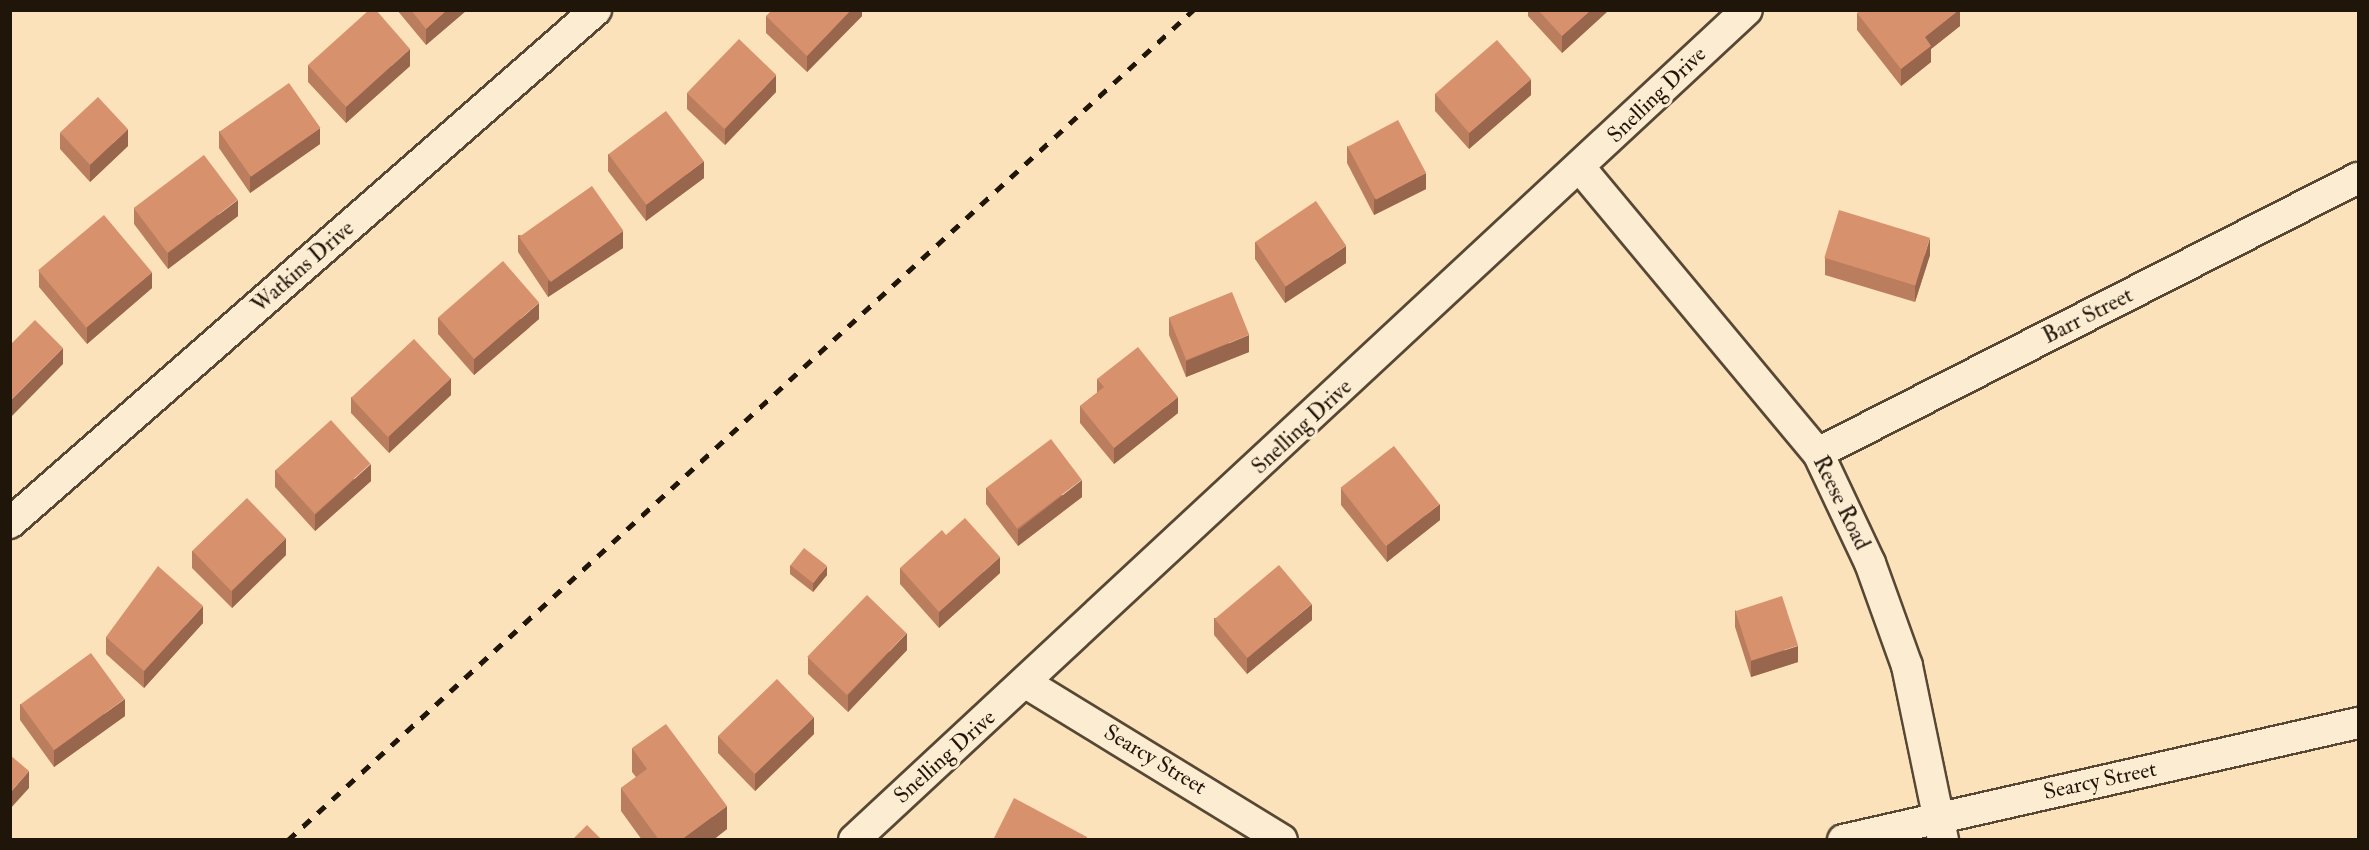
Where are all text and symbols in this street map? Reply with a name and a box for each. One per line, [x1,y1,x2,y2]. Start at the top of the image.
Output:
street label: Snelling Drive [1602,41,1712,149]
street label: Watkins Drive [246,215,360,319]
street label: Barr Street [2039,282,2137,350]
street label: Snelling Drive [1247,374,1357,480]
street label: Reese Road [1807,452,1875,554]
street label: Snelling Drive [889,705,1001,809]
street label: Searcy Street [1099,719,1211,801]
street label: Searcy Street [2041,756,2159,806]

